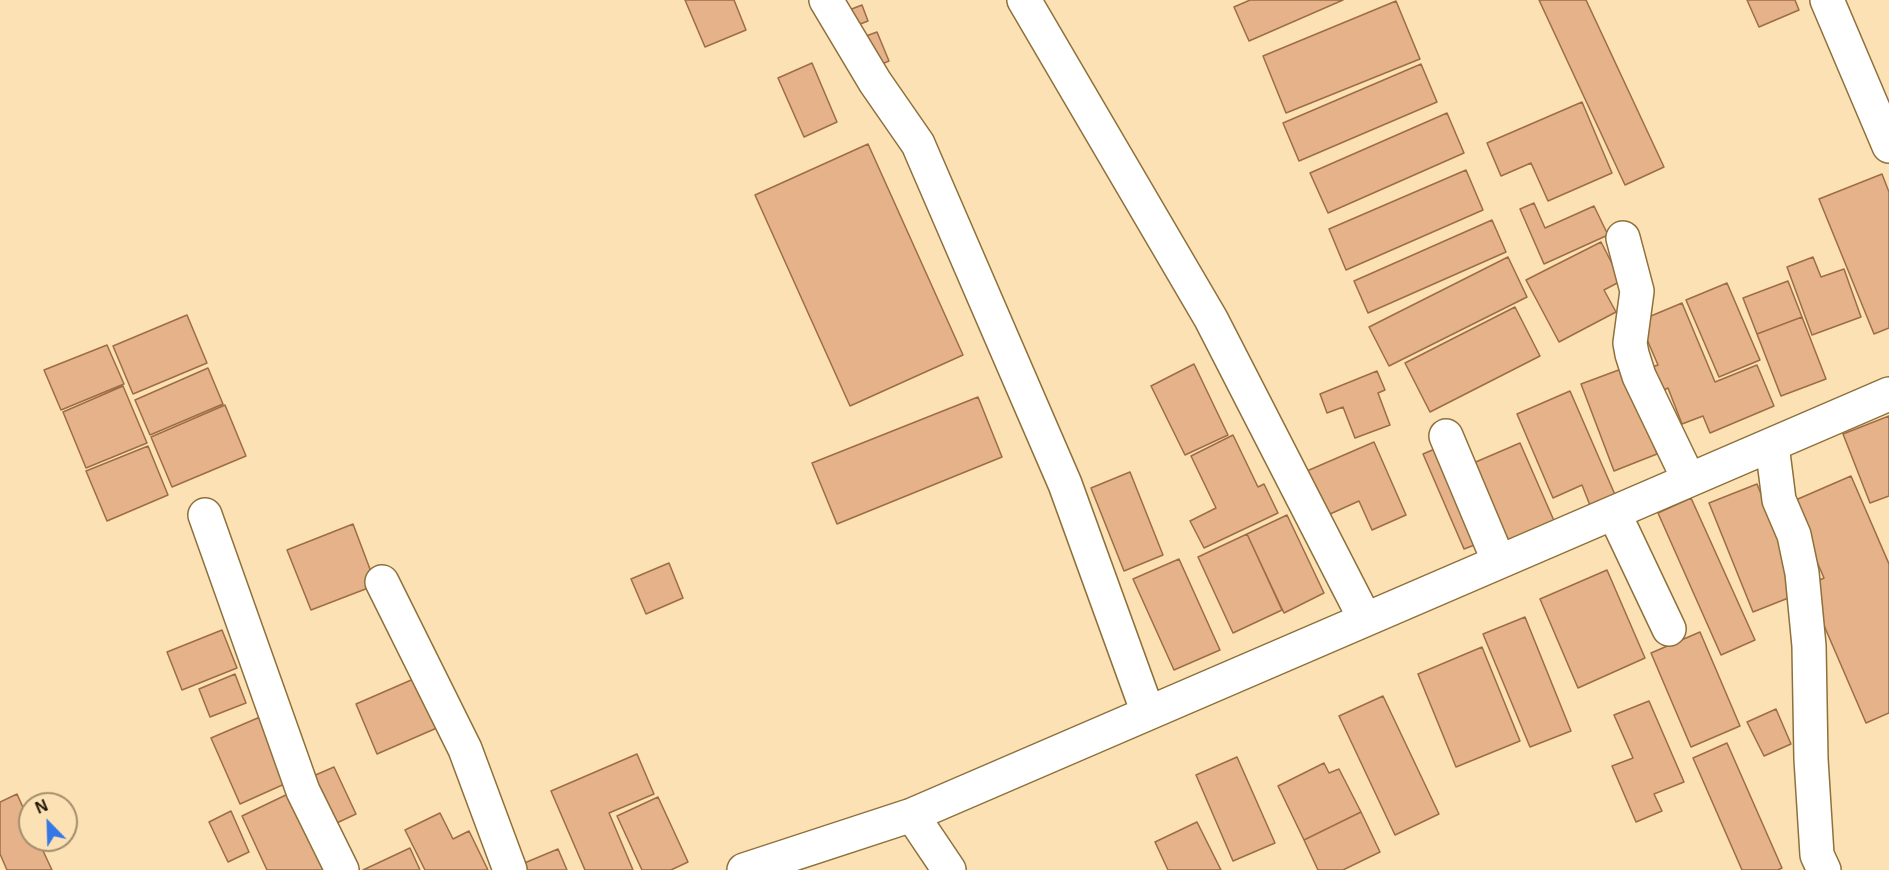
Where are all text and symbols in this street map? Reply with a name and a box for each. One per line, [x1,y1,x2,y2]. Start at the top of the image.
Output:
north arrow [18,792,78,852]
text: N [33,797,50,817]

